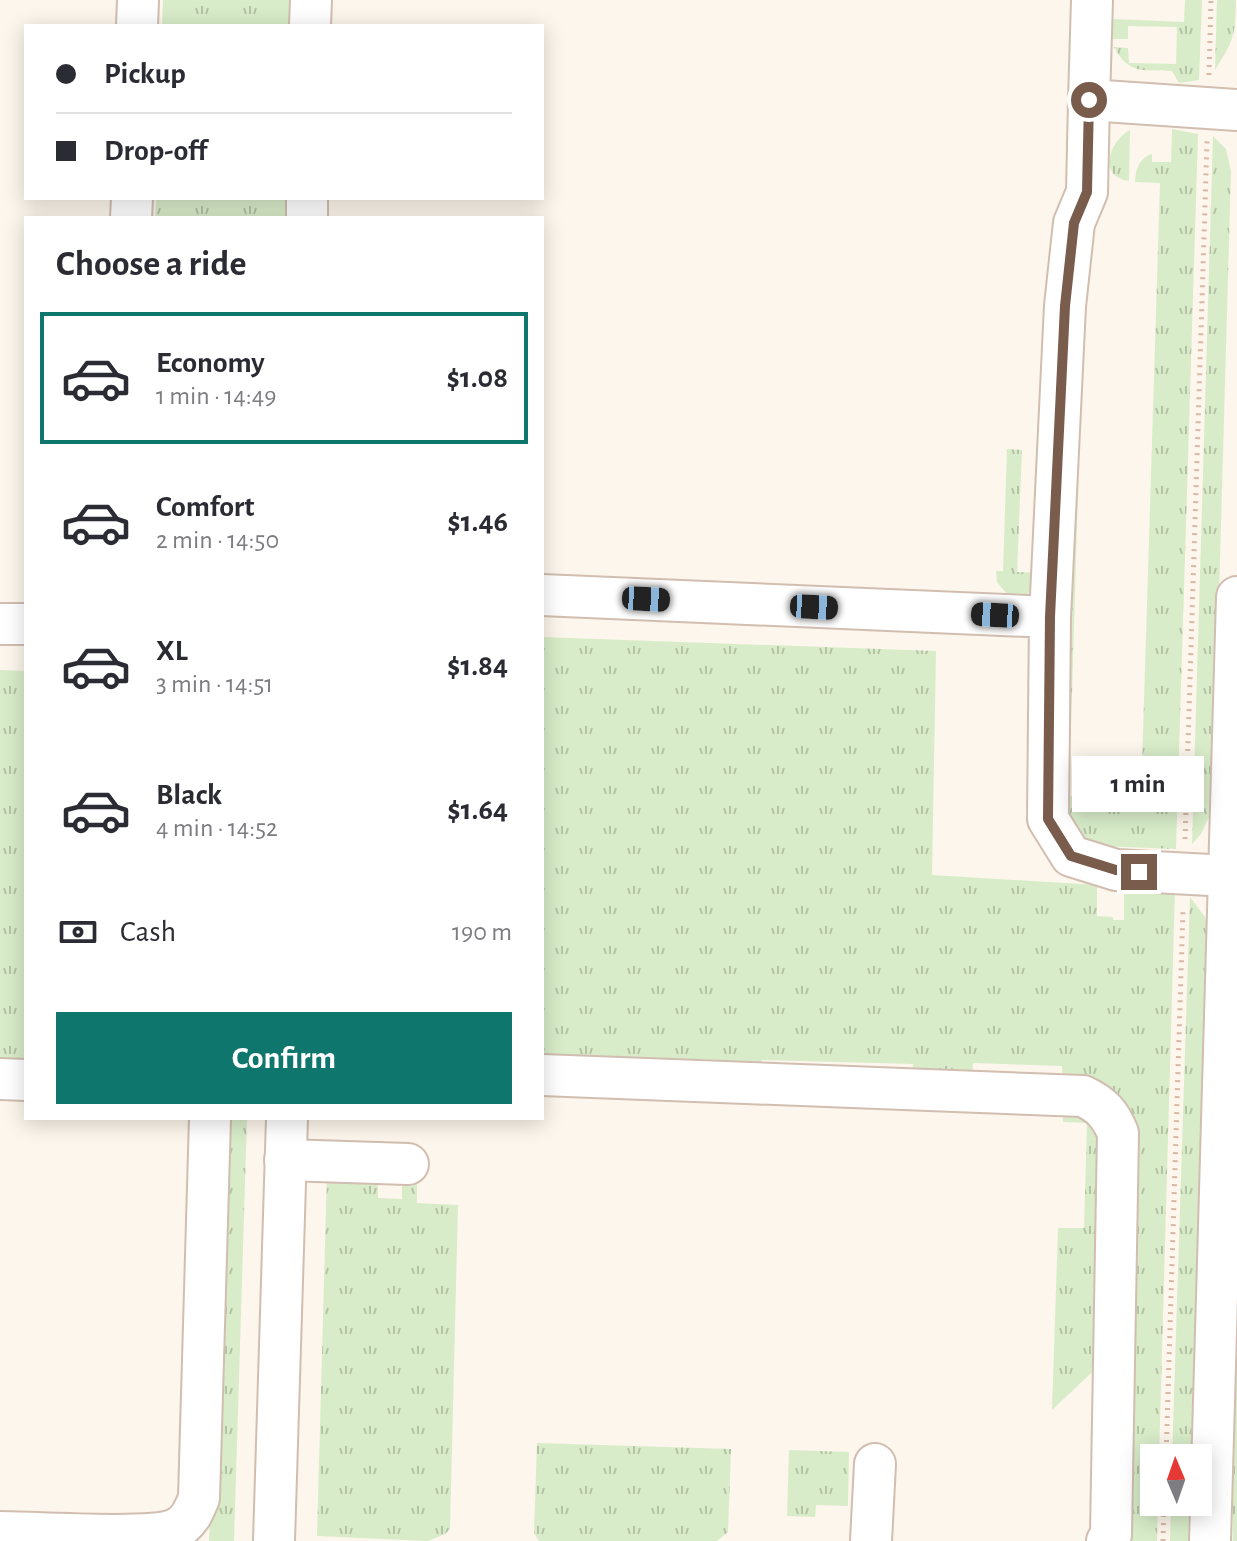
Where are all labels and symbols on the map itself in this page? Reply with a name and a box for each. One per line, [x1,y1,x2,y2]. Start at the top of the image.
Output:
route start [1071,82,1107,118]
car [621,586,671,612]
car [789,594,839,620]
car [970,602,1020,628]
callout: 1 min [1073,756,1205,812]
route end [1121,854,1157,890]
north arrow [1140,1444,1212,1516]

